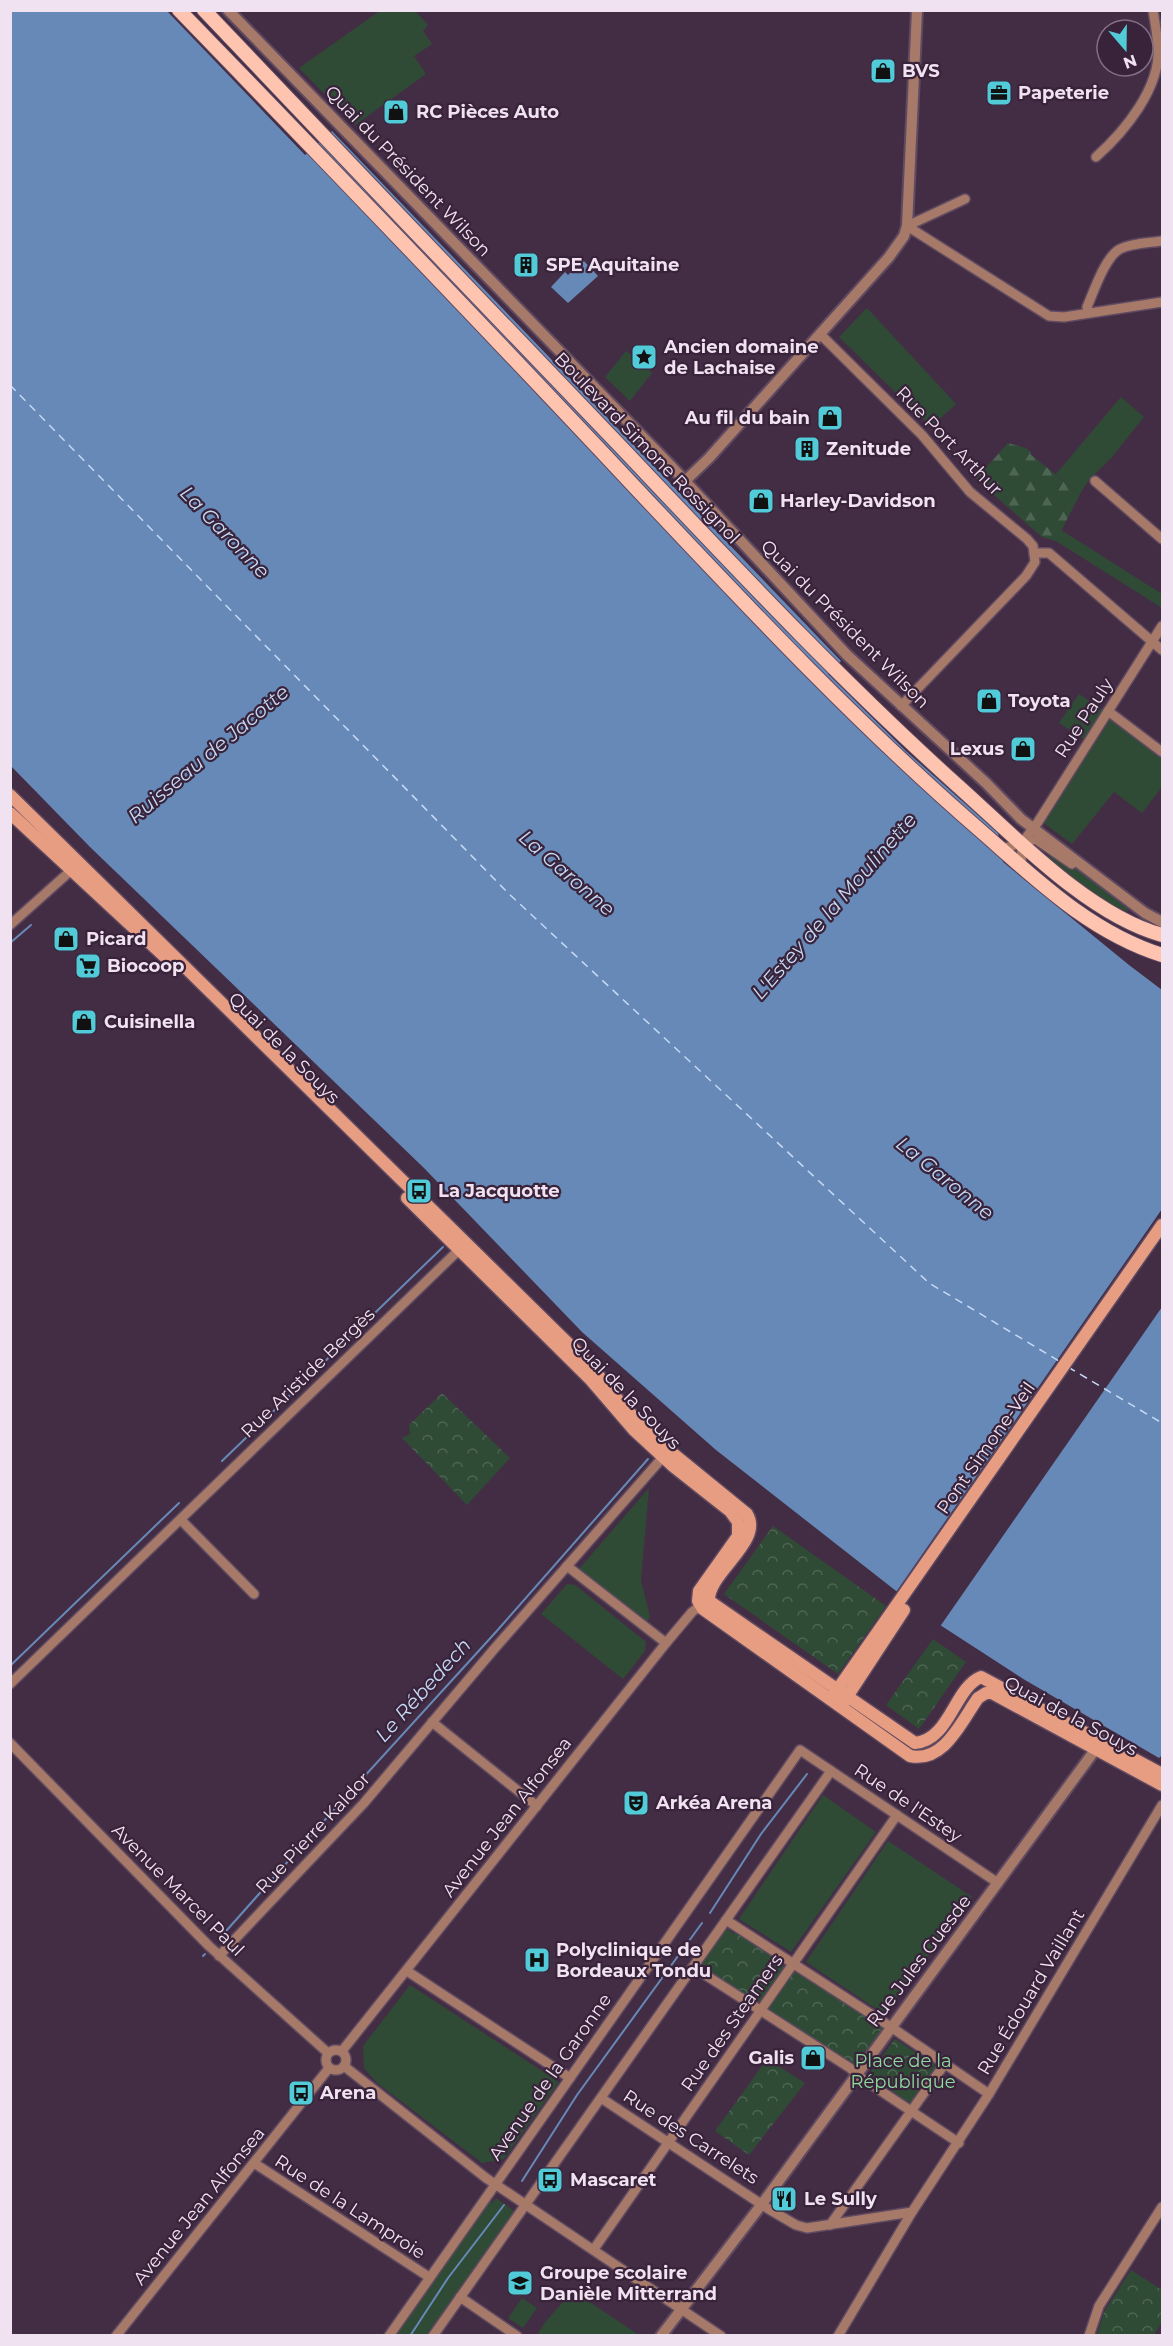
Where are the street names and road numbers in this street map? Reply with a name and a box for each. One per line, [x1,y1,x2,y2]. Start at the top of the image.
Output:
street label: Quai du Président Wilson [320,81,496,261]
street label: Boulevard Simone Rossignol [550,348,744,548]
street label: Rue Port Arthur [891,382,1007,500]
street label: Quai du Président Wilson [756,535,934,713]
street label: Rue Pauly [1050,674,1118,762]
street label: Quai de la Souys [224,988,344,1108]
street label: Rue Aristide Bergès [236,1303,380,1443]
street label: Quai de la Souys [567,1332,686,1454]
street label: Pont Simone-Veil [932,1378,1040,1518]
street label: Quai de la Souys [1000,1672,1142,1761]
street label: Avenue Jean Alfonsea [438,1733,576,1901]
street label: Rue de l'Estey [850,1759,966,1847]
street label: Rue Pierre Kaldor [251,1768,375,1898]
street label: Avenue Marcel Paul [107,1819,249,1961]
street label: Rue Jules Guesde [862,1890,976,2031]
street label: Rue Édouard Vaillant [973,1905,1089,2079]
street label: Rue des Steamers [676,1950,788,2096]
street label: Avenue de la Garonne [484,1989,616,2165]
street label: Rue des Carrelets [619,2085,763,2189]
street label: Avenue Jean Alfonsea [128,2123,270,2289]
street label: Rue de la Lamproie [271,2150,430,2264]

